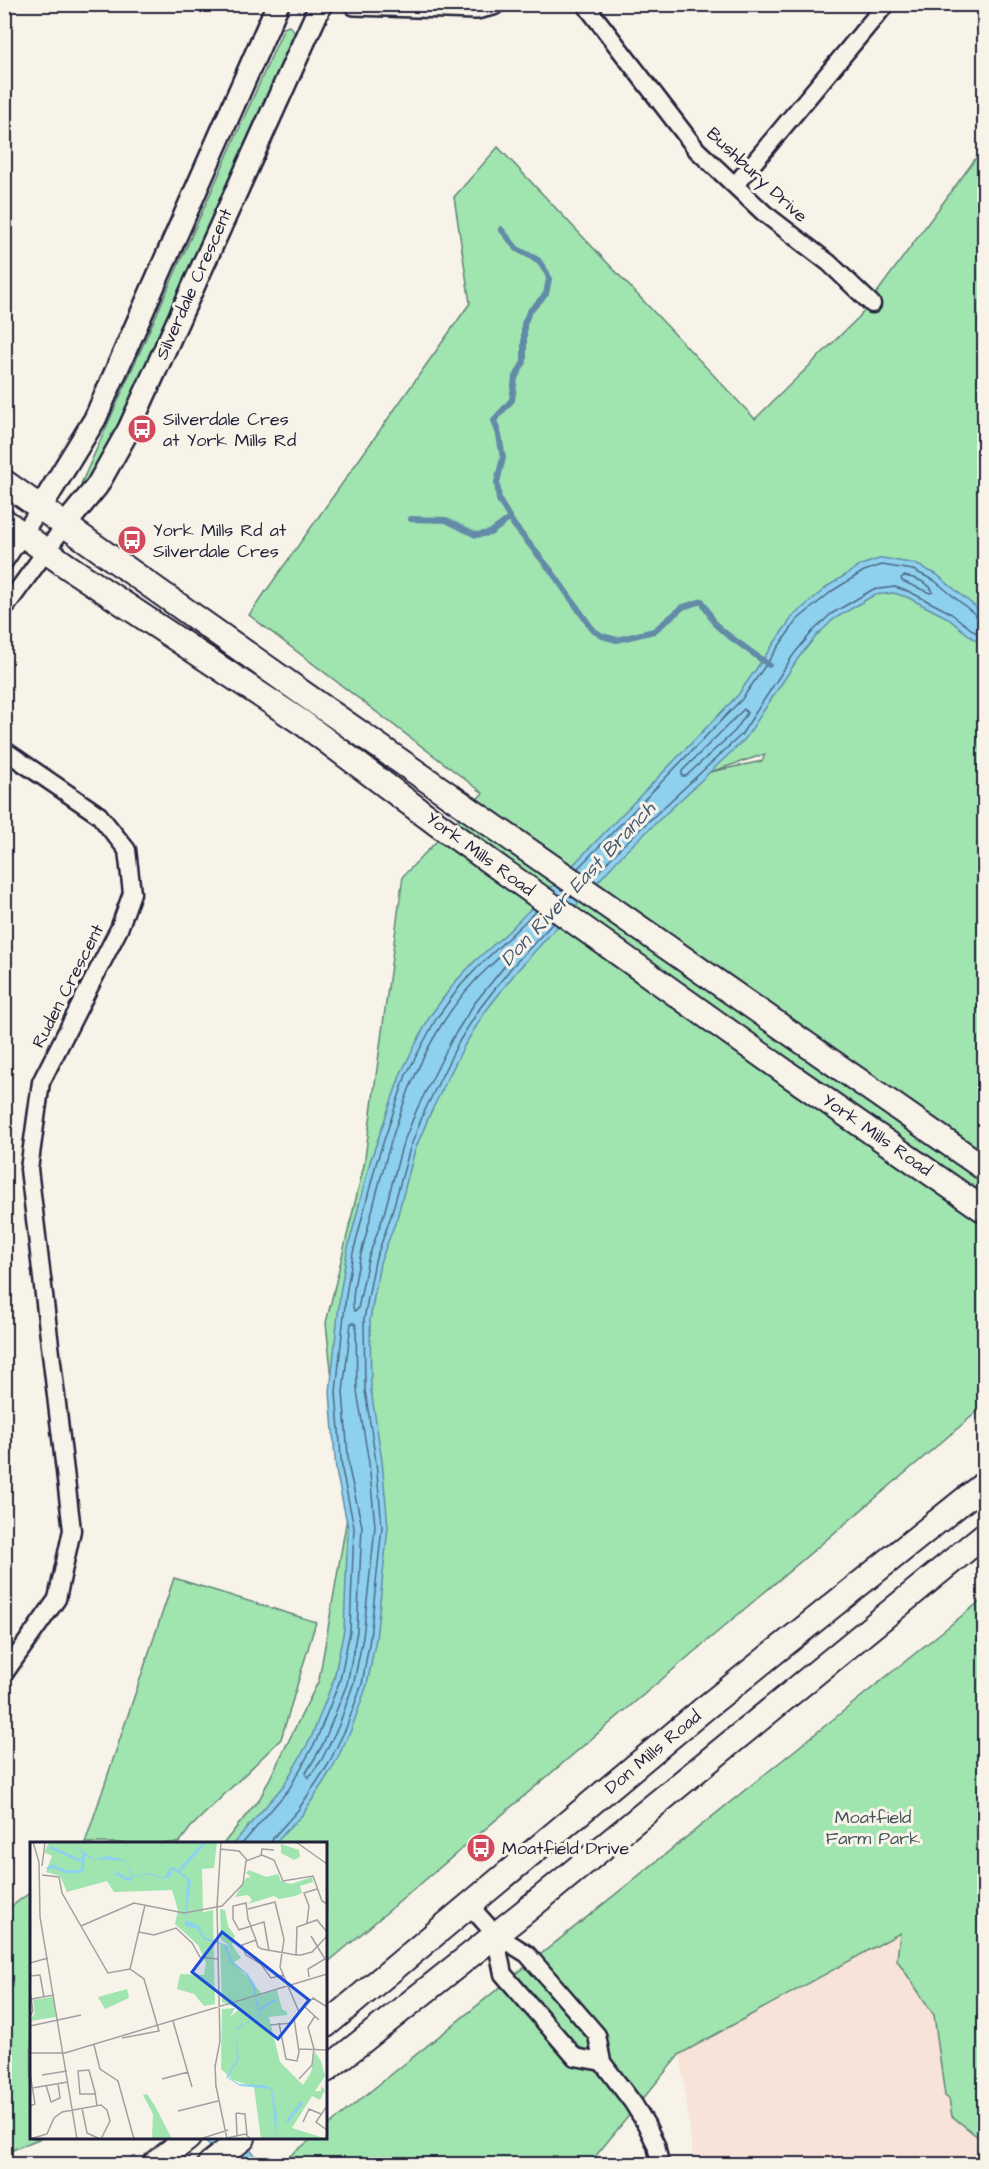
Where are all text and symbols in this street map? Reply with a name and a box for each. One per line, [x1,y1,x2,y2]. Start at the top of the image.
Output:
street label: Bushbury Drive [700,122,813,229]
street label: Silverdale Crescent [149,204,239,364]
place label: Silverdale Cres at York Mills Rd [163,407,296,453]
bus stop icon: Silverdale Cres at York Mills Rd [126,413,158,445]
place label: York Mills Rd at Silverdale Cres [153,518,287,564]
bus stop icon: York Mills Rd at Silverdale Cres [116,524,148,556]
water label: Don River East Branch [494,795,663,972]
street label: York Mills Road [421,806,539,902]
street label: Ruden Crescent [26,919,110,1052]
street label: York Mills Road [817,1088,937,1182]
street label: Don Mills Road [599,1704,707,1800]
park label: Moatfield Farm Park [826,1805,920,1851]
bus stop icon: Moatfield Drive [465,1832,497,1864]
place label: Moatfield Drive [502,1836,630,1861]
inset map [30,1842,327,2139]

